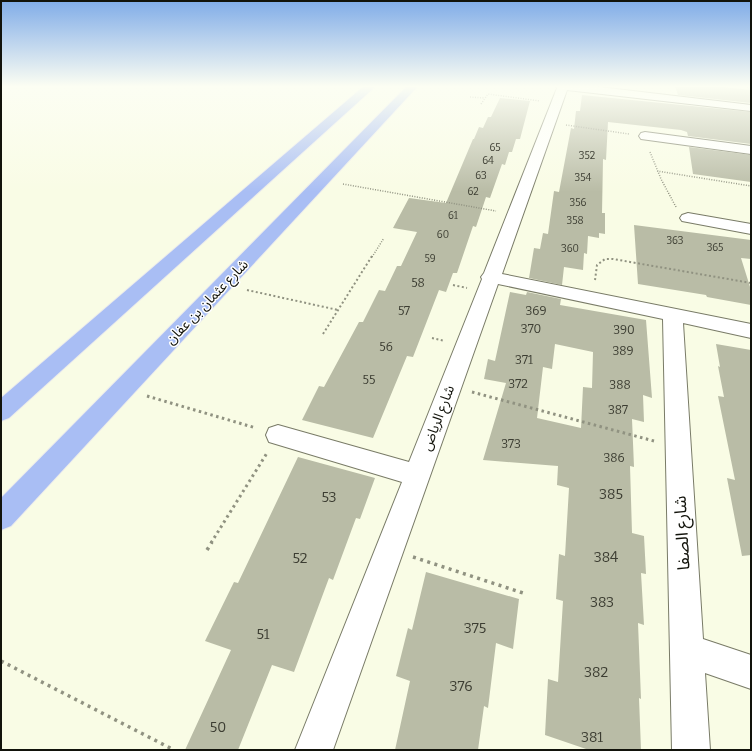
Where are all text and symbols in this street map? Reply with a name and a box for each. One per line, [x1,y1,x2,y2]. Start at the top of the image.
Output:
house number: 65 [489,142,501,154]
house number: 352 [579,150,595,162]
house number: 64 [482,155,494,167]
house number: 63 [475,170,487,182]
house number: 354 [575,172,592,184]
house number: 62 [467,186,479,198]
house number: 356 [570,197,587,209]
house number: 61 [448,210,458,222]
house number: 358 [566,215,584,227]
house number: 60 [437,229,449,241]
house number: 363 [666,235,684,247]
house number: 365 [707,242,723,254]
house number: 360 [561,243,579,255]
house number: 59 [424,253,436,265]
street label: شارع عثمان بن عفان [162,256,253,349]
house number: 58 [411,276,425,290]
house number: 57 [398,304,410,318]
house number: 369 [526,304,546,318]
house number: 370 [521,322,541,336]
house number: 390 [613,323,635,337]
house number: 56 [379,340,393,354]
house number: 389 [612,344,634,358]
house number: 371 [515,353,533,367]
house number: 55 [363,373,375,387]
house number: 372 [508,377,528,391]
house number: 388 [609,378,631,392]
street label: شارع الرياض [418,383,460,454]
house number: 387 [608,403,628,417]
house number: 373 [501,437,521,451]
house number: 386 [603,451,625,465]
house number: 385 [599,486,623,503]
house number: 53 [321,489,337,506]
street label: شارع الصفا [670,495,696,571]
house number: 384 [594,549,618,566]
house number: 52 [293,550,307,567]
house number: 383 [590,594,614,611]
house number: 375 [464,620,486,637]
house number: 51 [257,626,270,643]
house number: 382 [584,664,608,681]
house number: 376 [449,678,473,695]
house number: 50 [210,719,226,736]
house number: 381 [581,729,603,746]

